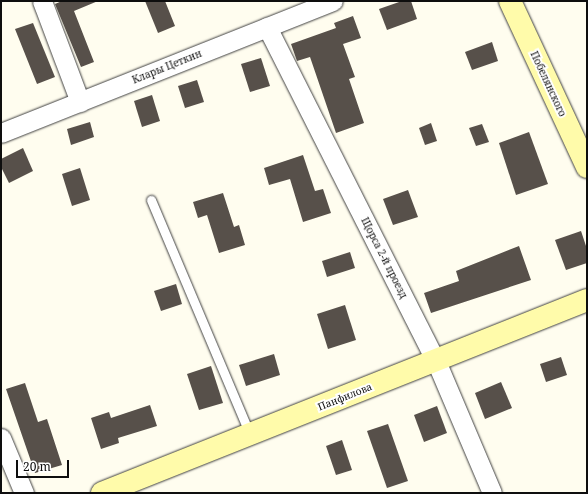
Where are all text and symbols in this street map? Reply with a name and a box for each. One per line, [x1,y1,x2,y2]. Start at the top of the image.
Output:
street label: Клары Цеткин [130,48,204,86]
street label: Побелянского [528,50,568,118]
street label: Щорса 2-й проезд [358,216,410,300]
street label: Панфилова [316,381,374,413]
scale bar [18,452,71,478]
text: 20 m [23,458,51,475]

